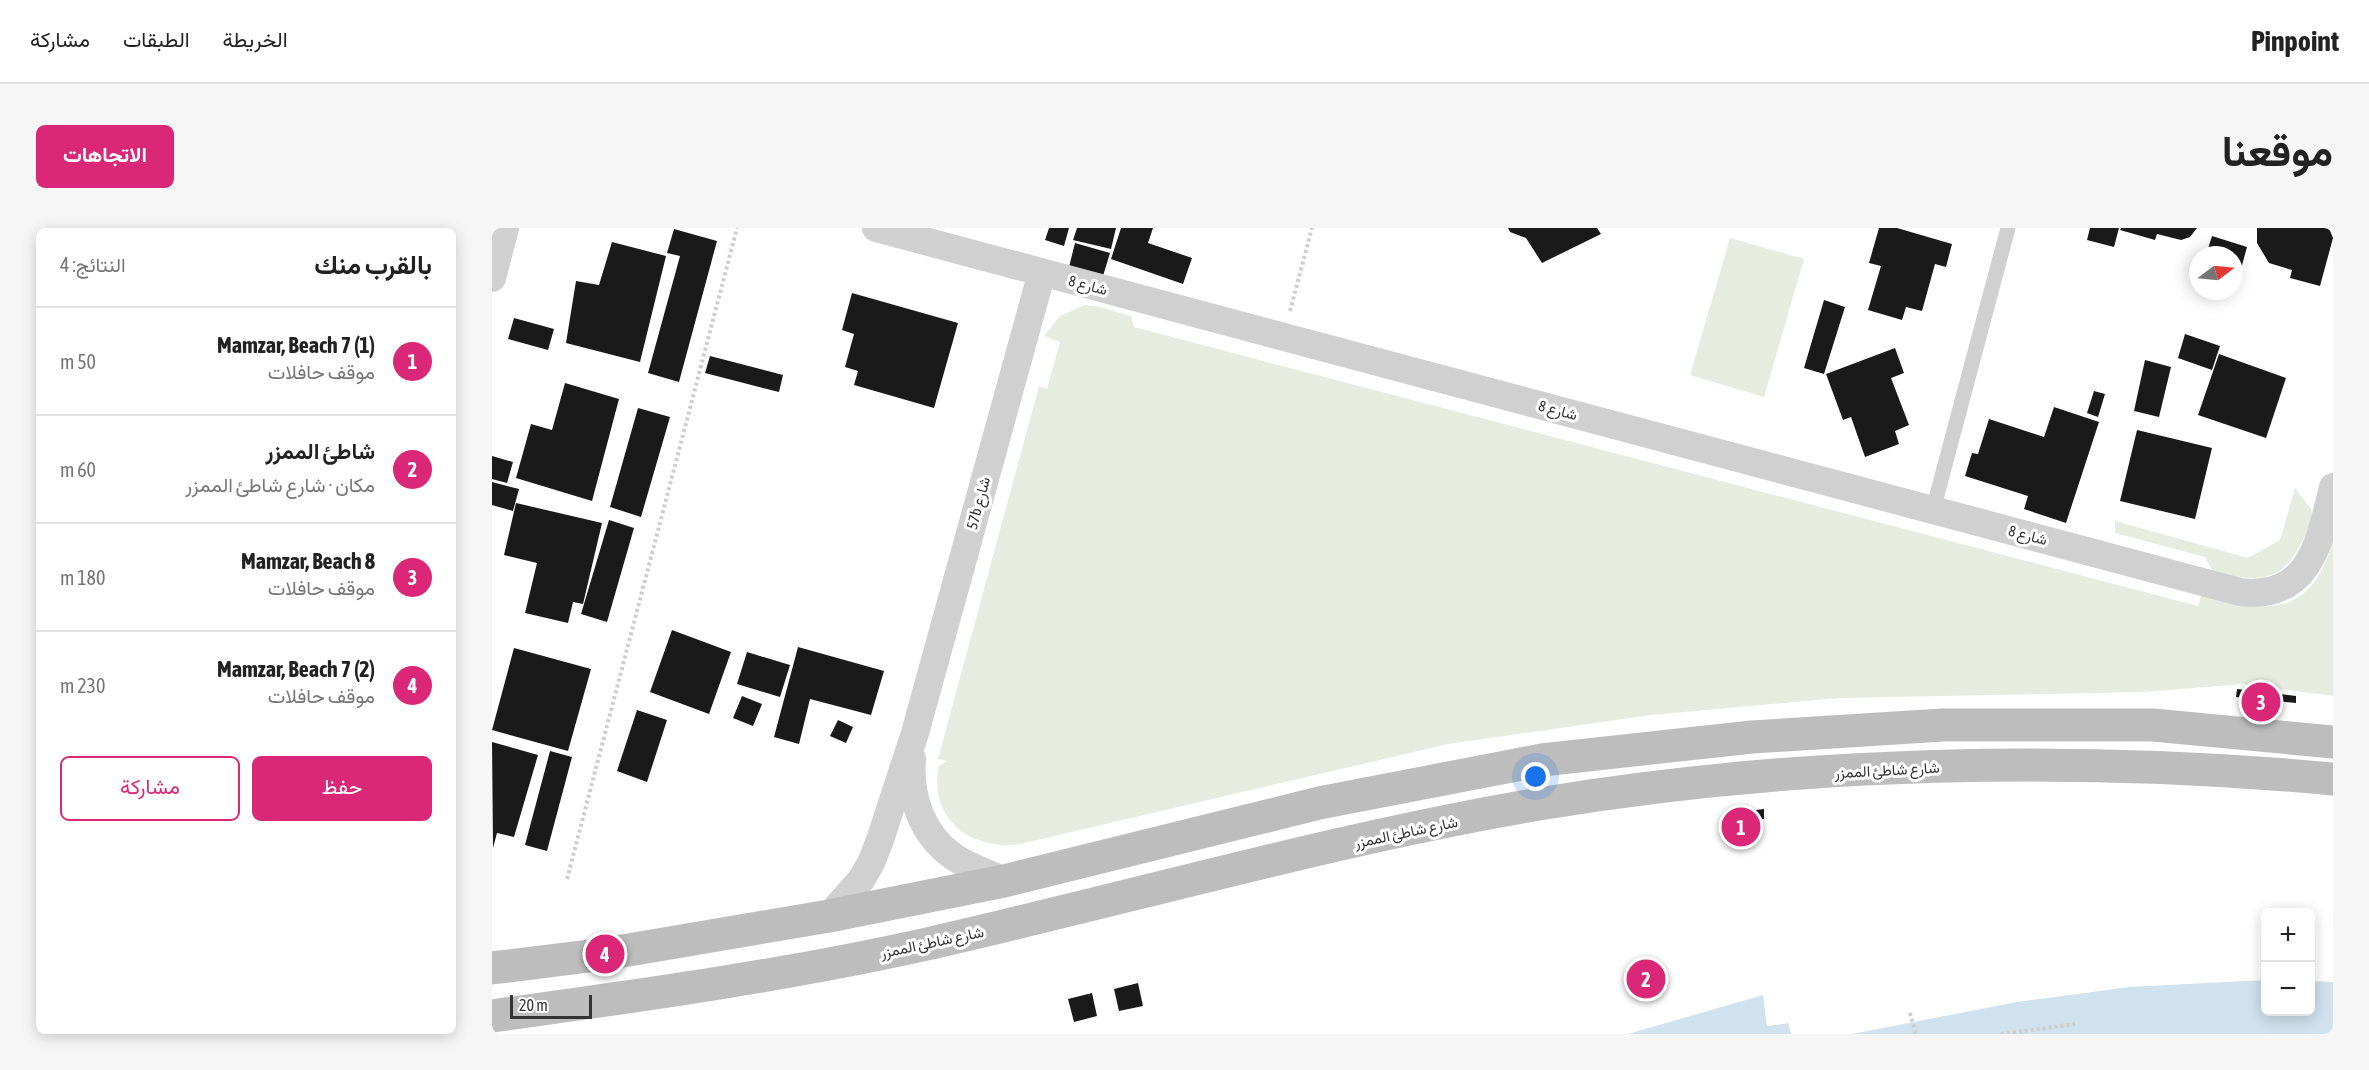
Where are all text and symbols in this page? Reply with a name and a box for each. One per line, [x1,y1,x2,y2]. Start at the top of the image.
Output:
text: Pinpoint [2251,25,2339,57]
text: مشاركة [30,27,90,51]
text: الطبقات [123,27,190,51]
text: الخريطة [223,27,288,51]
button: الاتجاهات [36,125,174,188]
text: موقعنا [2222,127,2333,175]
north arrow [2189,246,2243,300]
text: بالقرب منك [314,250,432,280]
text: النتائج: 4 [60,253,126,276]
street label: شارع 8 [1066,272,1109,301]
text: Mamzar, Beach 7 (1) [217,332,375,358]
text: 50 m [60,350,96,373]
text: 1 [408,350,417,373]
text: موقف حافلات [268,360,375,383]
street label: شارع 8 [1536,397,1579,426]
text: شاطئ الممزر [265,438,375,464]
text: 60 m [60,458,96,481]
text: 2 [408,458,417,481]
text: مكان · شارع شاطئ الممزر [185,473,375,496]
street label: 57b شارع [963,475,996,532]
street label: شارع 8 [2006,522,2049,551]
text: Mamzar, Beach 8 [241,548,375,574]
text: 180 m [60,566,105,589]
text: 3 [408,566,417,589]
text: موقف حافلات [268,576,375,599]
text: Mamzar, Beach 7 (2) [217,656,375,682]
text: 230 m [60,674,105,697]
text: 4 [408,674,417,697]
pin: 3 [2242,680,2280,724]
text: موقف حافلات [268,684,375,707]
button: مشاركة [60,756,240,821]
button: حفظ [252,756,432,821]
street label: شارع شاطئ الممزر [1833,759,1940,784]
your location [1521,762,1550,791]
pin: 1 [1722,804,1760,850]
street label: شارع شاطئ الممزر [1352,813,1460,854]
map controls [2261,908,2315,1016]
button: + [2261,908,2315,962]
street label: شارع شاطئ الممزر [878,923,986,964]
pin: 4 [586,932,624,976]
pin: 2 [1626,956,1666,1002]
button: − [2261,962,2315,1016]
scale bar [510,992,592,1020]
text: 20 m [519,996,548,1014]

